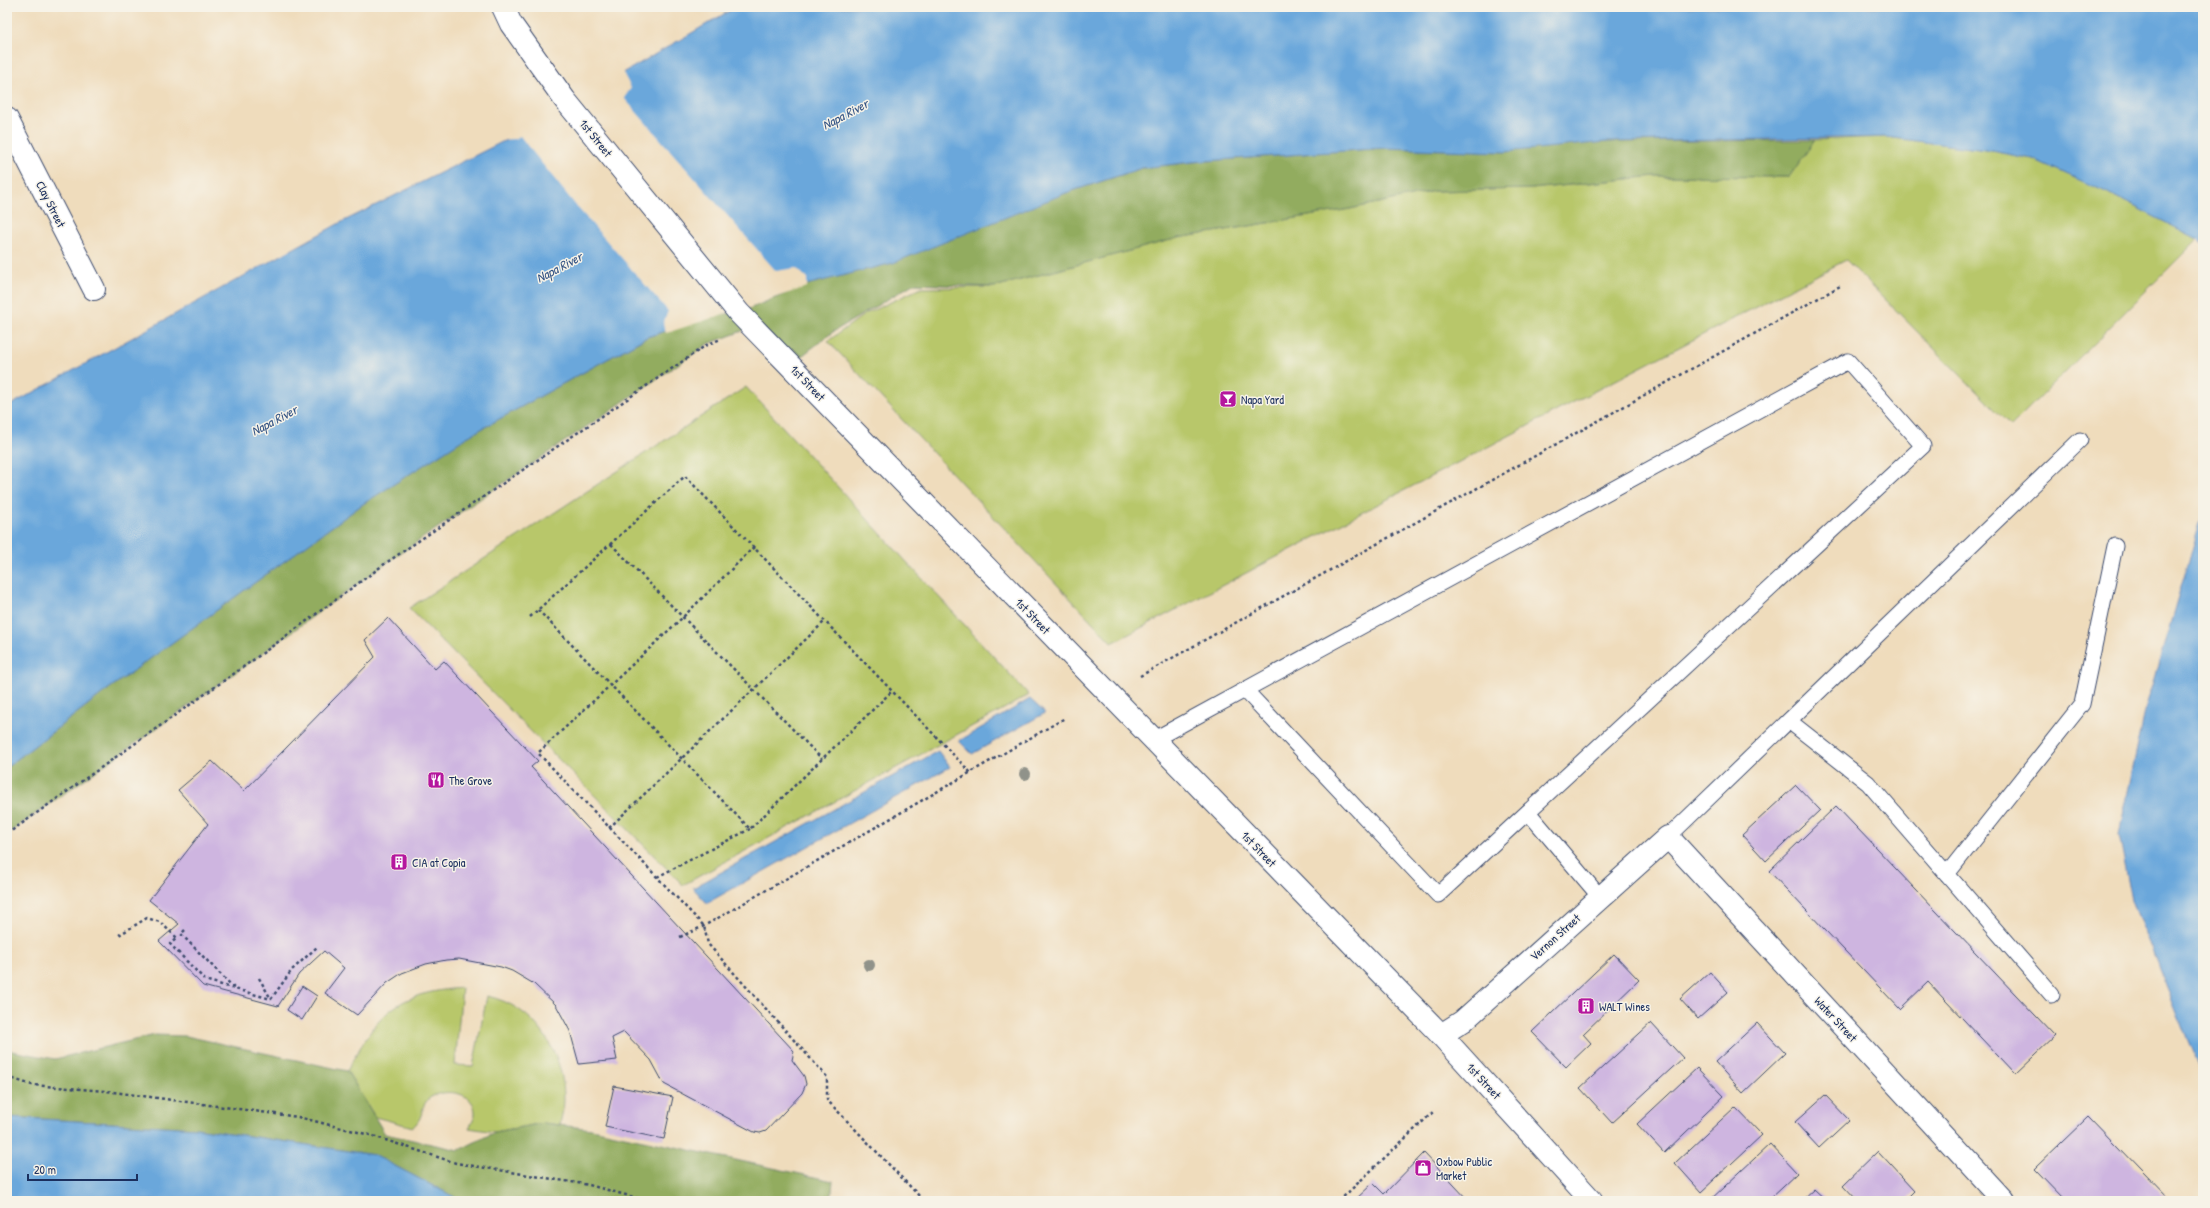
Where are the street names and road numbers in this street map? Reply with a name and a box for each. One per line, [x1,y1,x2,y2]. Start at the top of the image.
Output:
street label: 1st Street [576,116,617,161]
street label: Clay Street [32,178,70,231]
street label: 1st Street [787,361,830,405]
street label: 1st Street [1012,594,1055,638]
street label: 1st Street [1238,827,1281,871]
street label: Vernon Street [1526,909,1585,964]
street label: Water Street [1811,993,1862,1046]
street label: 1st Street [1463,1059,1506,1103]

